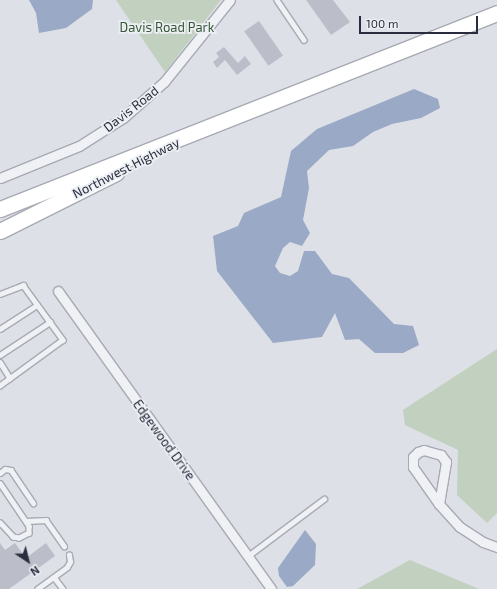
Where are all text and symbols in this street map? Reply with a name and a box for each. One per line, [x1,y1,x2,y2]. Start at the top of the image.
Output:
scale bar [361,8,480,34]
text: 100 m [366,16,398,30]
park label: Davis Road Park [120,19,214,35]
street label: Davis Road [100,83,162,135]
street label: Northwest Highway [70,134,182,202]
street label: Edgewood Drive [130,397,198,483]
north arrow [8,541,48,581]
text: N [28,564,42,579]

